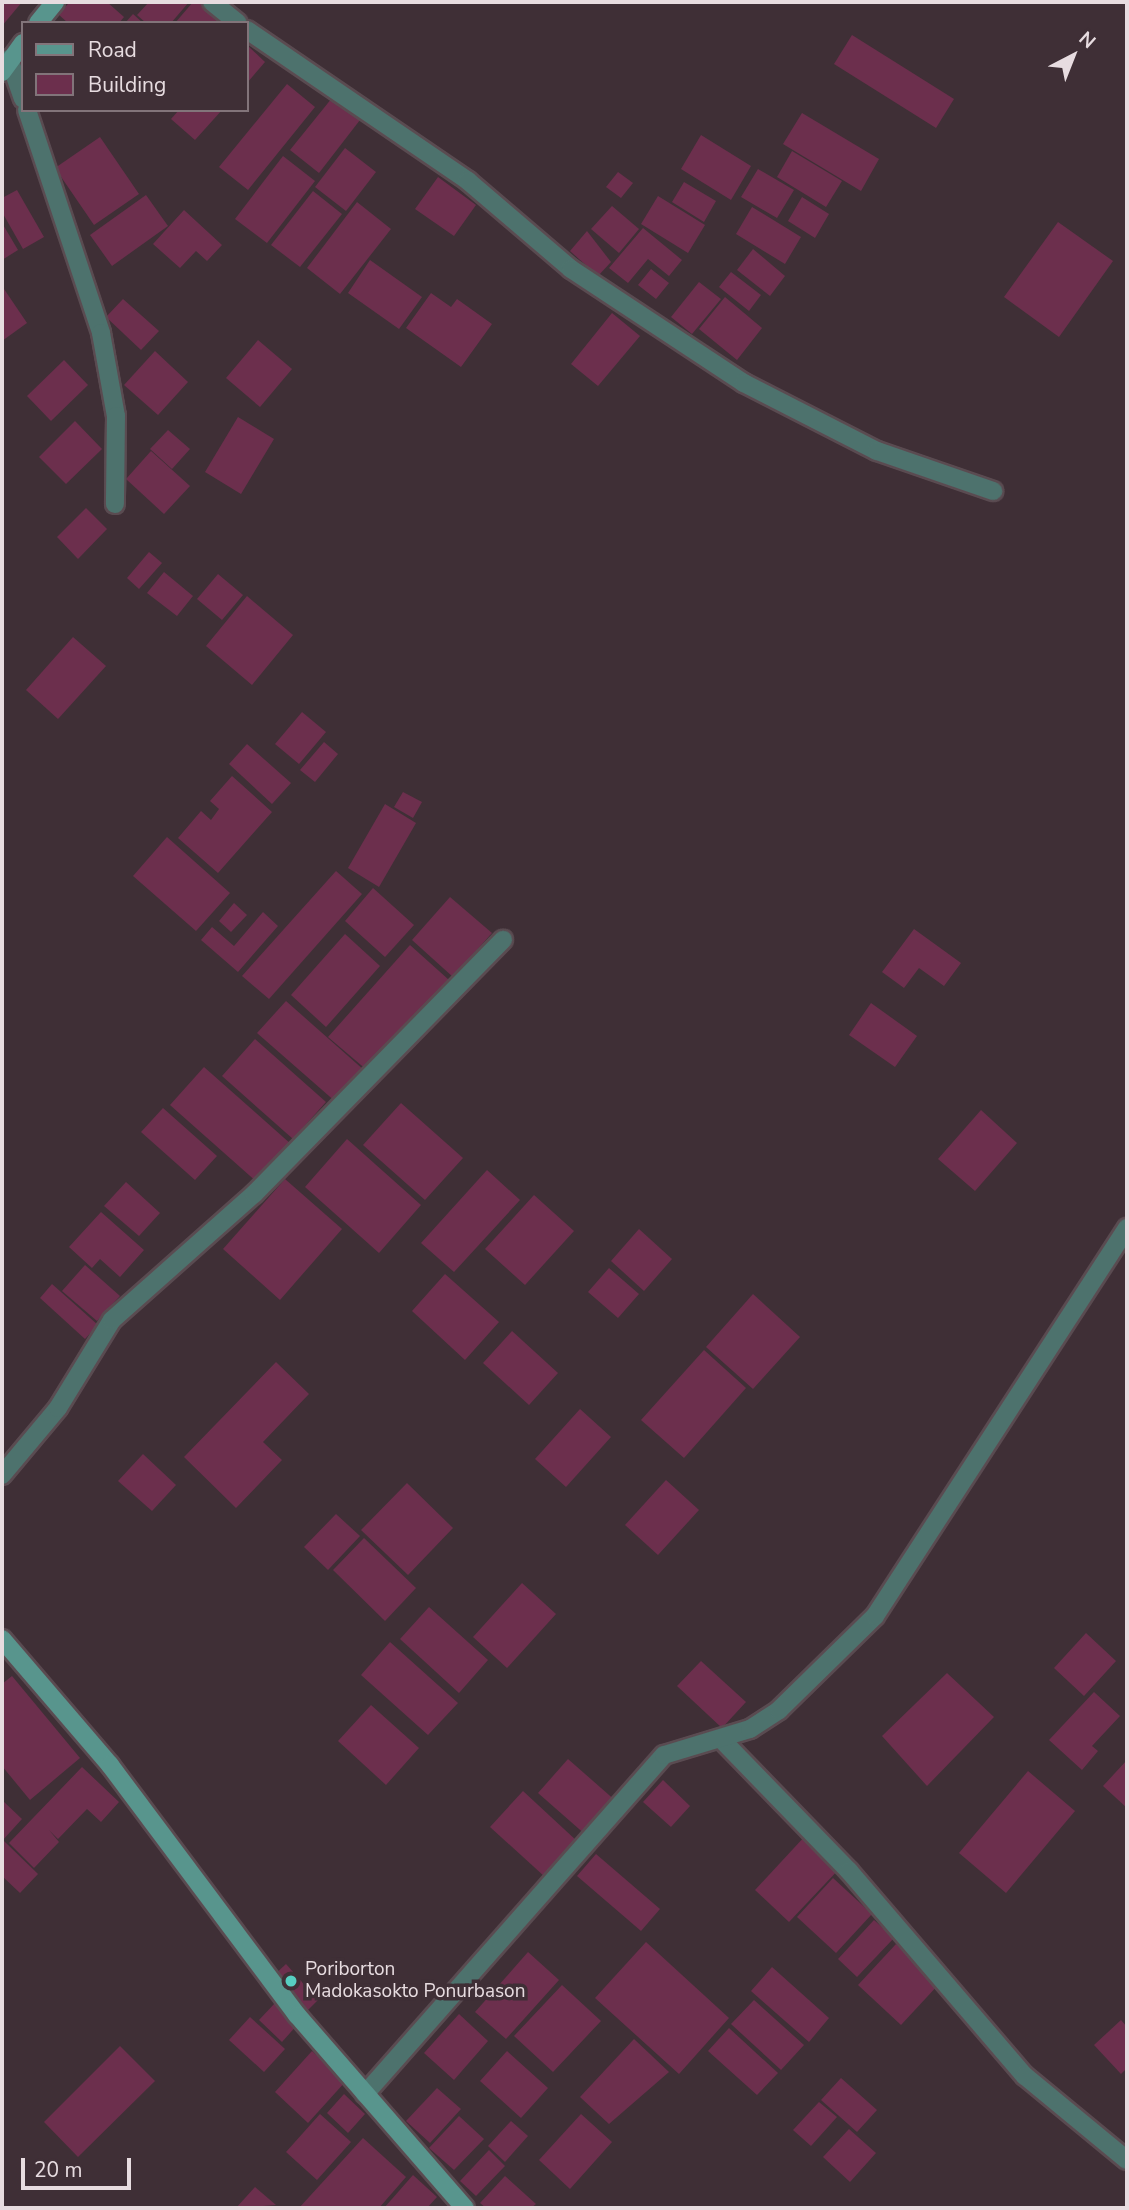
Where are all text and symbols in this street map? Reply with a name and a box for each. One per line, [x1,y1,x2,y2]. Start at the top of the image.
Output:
legend [21,21,248,112]
north arrow [1038,21,1108,91]
text: N [1073,26,1101,55]
text: Road [88,36,137,64]
text: Building [88,71,166,99]
place label: Poriborton Madokasokto Ponurbason [305,1959,525,2003]
marker: Poriborton Madokasokto Ponurbason [283,1973,299,1989]
scale bar [24,2144,135,2188]
text: 20 m [34,2156,83,2184]

